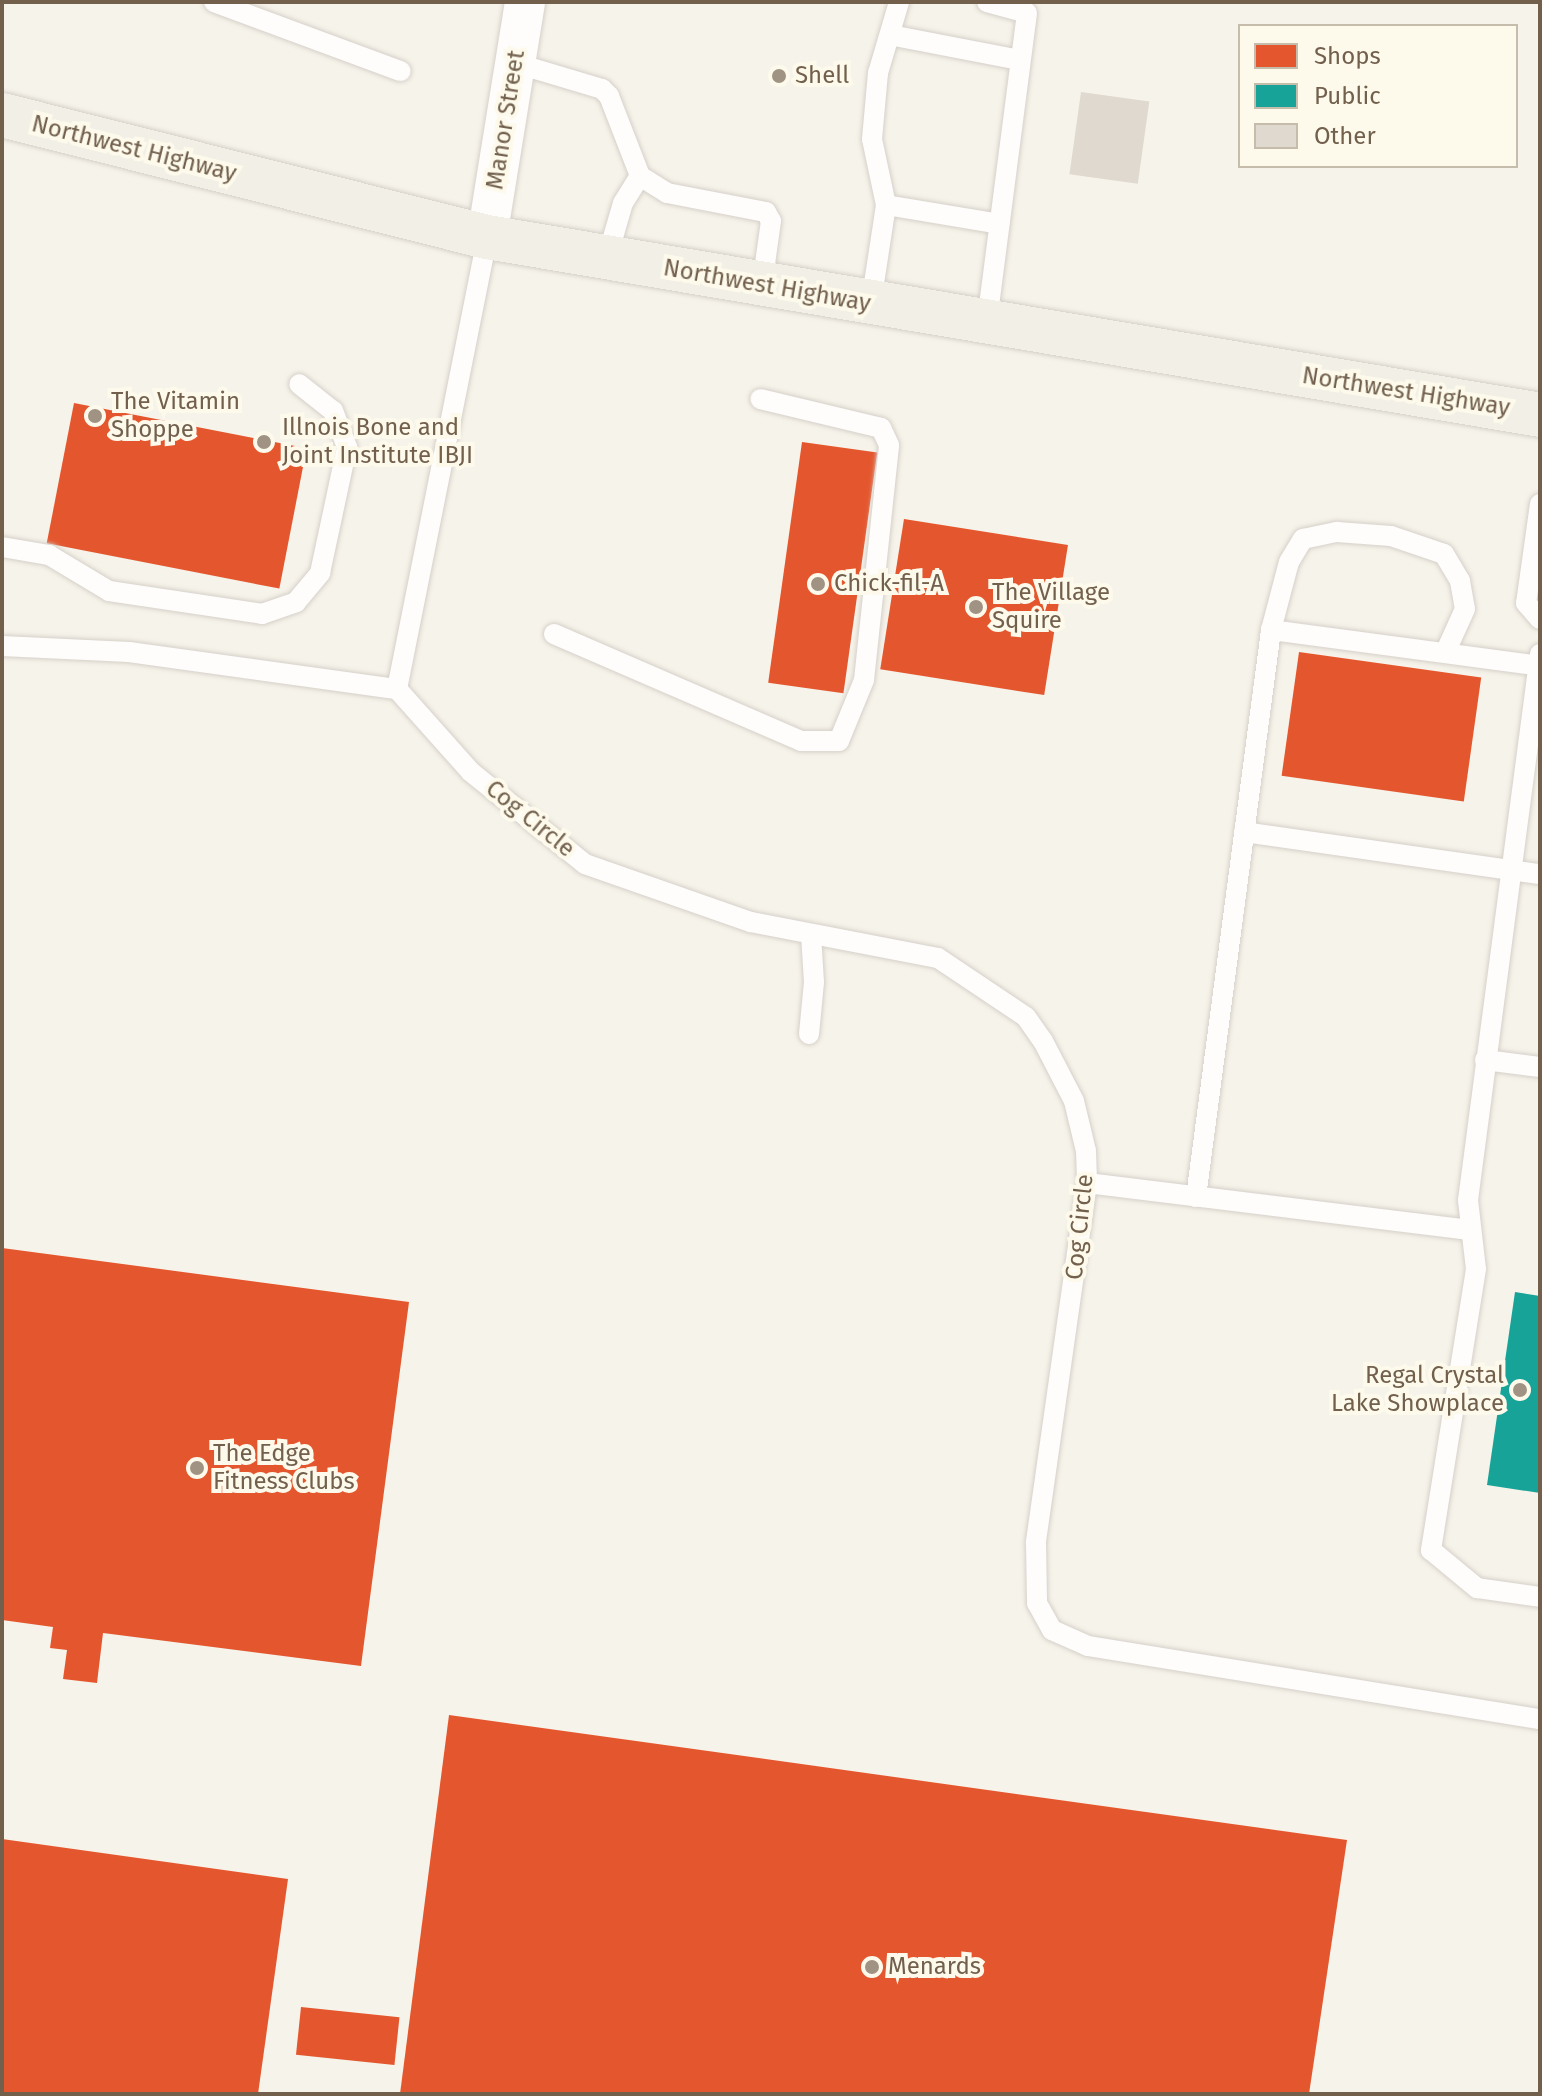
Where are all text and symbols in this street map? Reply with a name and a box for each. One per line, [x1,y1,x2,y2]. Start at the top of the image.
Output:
legend [1238,24,1518,168]
text: Shops [1314,42,1381,70]
street label: Manor Street [481,48,531,192]
place label: Shell [795,62,849,90]
marker: Shell [770,67,788,85]
text: Public [1314,82,1381,110]
street label: Northwest Highway [29,110,239,188]
text: Other [1314,122,1376,150]
street label: Northwest Highway [661,254,873,318]
street label: Northwest Highway [1300,361,1512,423]
place label: The Vitamin Shoppe [111,388,240,444]
marker: The Vitamin Shoppe [86,407,104,425]
place label: Illnois Bone and Joint Institute IBJI [282,414,473,470]
marker: Illnois Bone and Joint Institute IBJI [253,431,275,453]
place label: Chick-fil-A [834,570,944,598]
marker: Chick-fil-A [809,575,827,593]
place label: The Village Squire [992,579,1110,635]
marker: The Village Squire [967,598,985,616]
street label: Cog Circle [480,774,580,864]
street label: Cog Circle [1060,1173,1100,1281]
place label: Regal Crystal Lake Showplace [1331,1362,1504,1418]
marker: Regal Crystal Lake Showplace [1511,1381,1529,1399]
place label: The Edge Fitness Clubs [213,1440,355,1496]
marker: The Edge Fitness Clubs [188,1459,206,1477]
place label: Menards [888,1953,981,1981]
marker: Menards [863,1958,881,1976]

